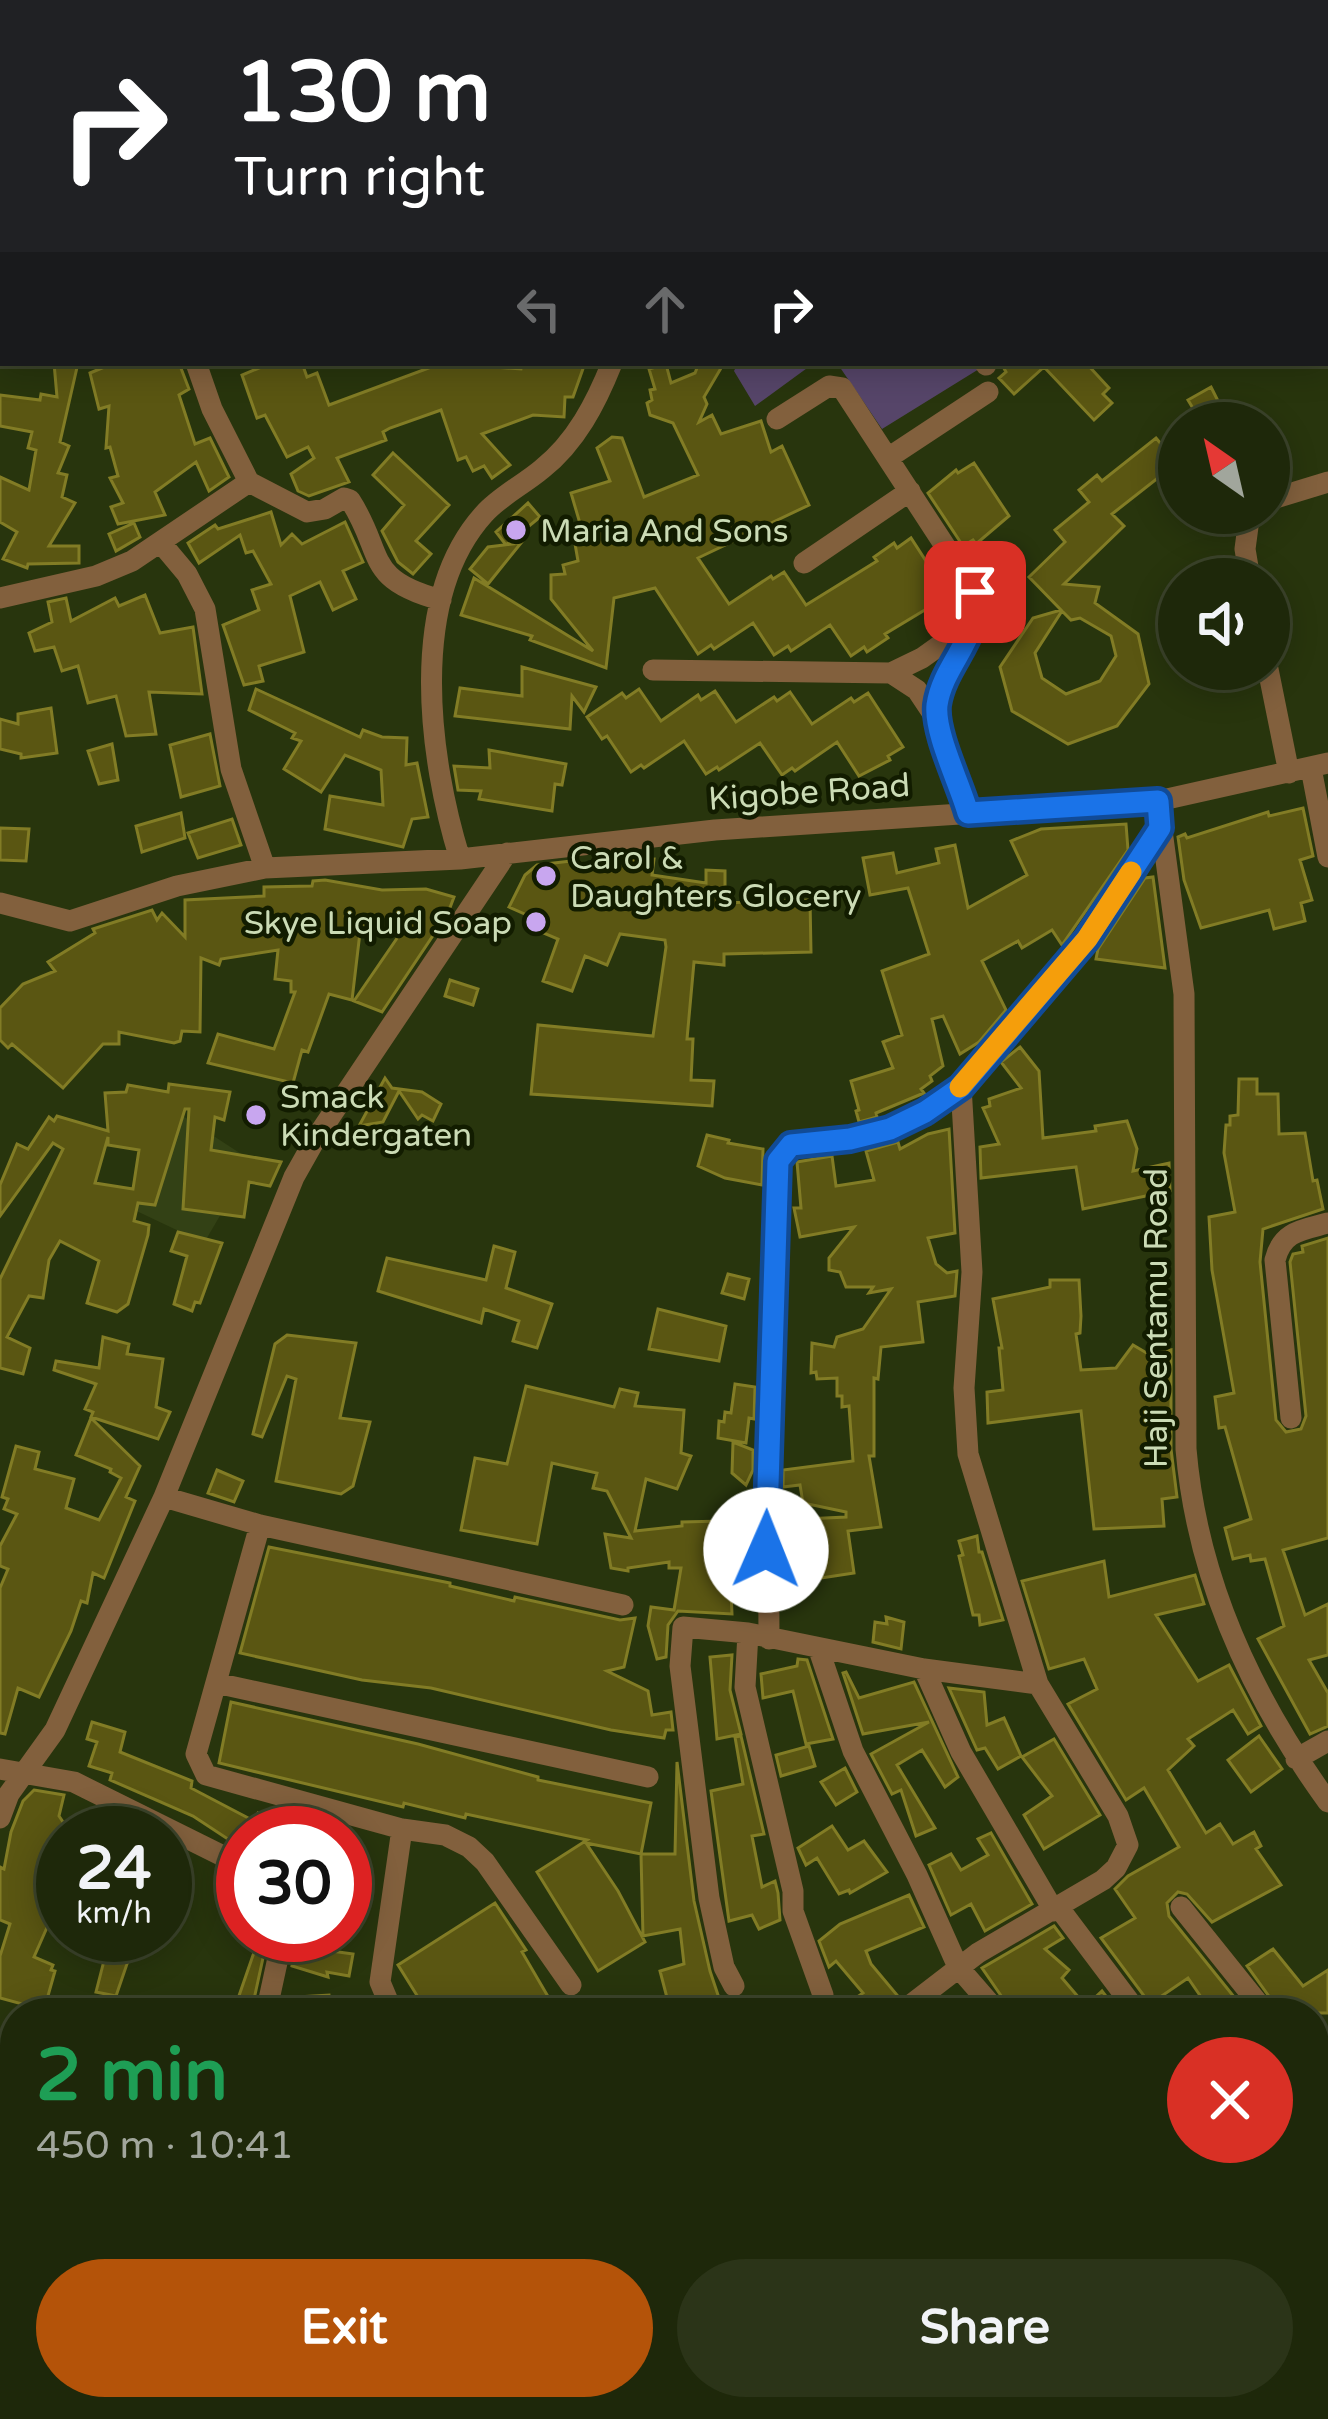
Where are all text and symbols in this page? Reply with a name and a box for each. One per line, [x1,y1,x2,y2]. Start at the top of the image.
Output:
text: 130 m [234,43,491,144]
icon: right [36,48,192,204]
text: Turn right [234,145,485,210]
icon: left [506,276,572,342]
icon: ahead [632,276,698,342]
icon: right [758,276,824,342]
north arrow [1158,402,1290,534]
map controls [1158,402,1290,690]
place label: Maria And Sons [540,512,789,551]
marker: Maria And Sons [503,517,529,543]
pin [924,541,1026,643]
button: sound [1158,558,1290,690]
icon: arrive [942,559,1008,625]
street label: Kigobe Road [707,766,911,819]
place label: Carol & Daughters Glocery [570,839,861,916]
marker: Carol & Daughters Glocery [533,863,559,889]
place label: Skye Liquid Soap [244,904,512,943]
marker: Skye Liquid Soap [523,909,549,935]
place label: Smack Kindergaten [280,1078,472,1155]
marker: Smack Kindergaten [243,1102,269,1128]
street label: Haji Sentamu Road [1137,1168,1176,1468]
position arrow [703,1487,829,1613]
speed limit sign: 30 [216,1806,372,1962]
text: 24 [76,1833,152,1905]
text: km/h [76,1895,152,1932]
text: 2 min [36,2033,228,2120]
button: close [1167,2037,1293,2163]
text: 450 m · 10:41 [36,2122,294,2169]
button: Exit [36,2259,653,2397]
button: Share [677,2259,1293,2397]

